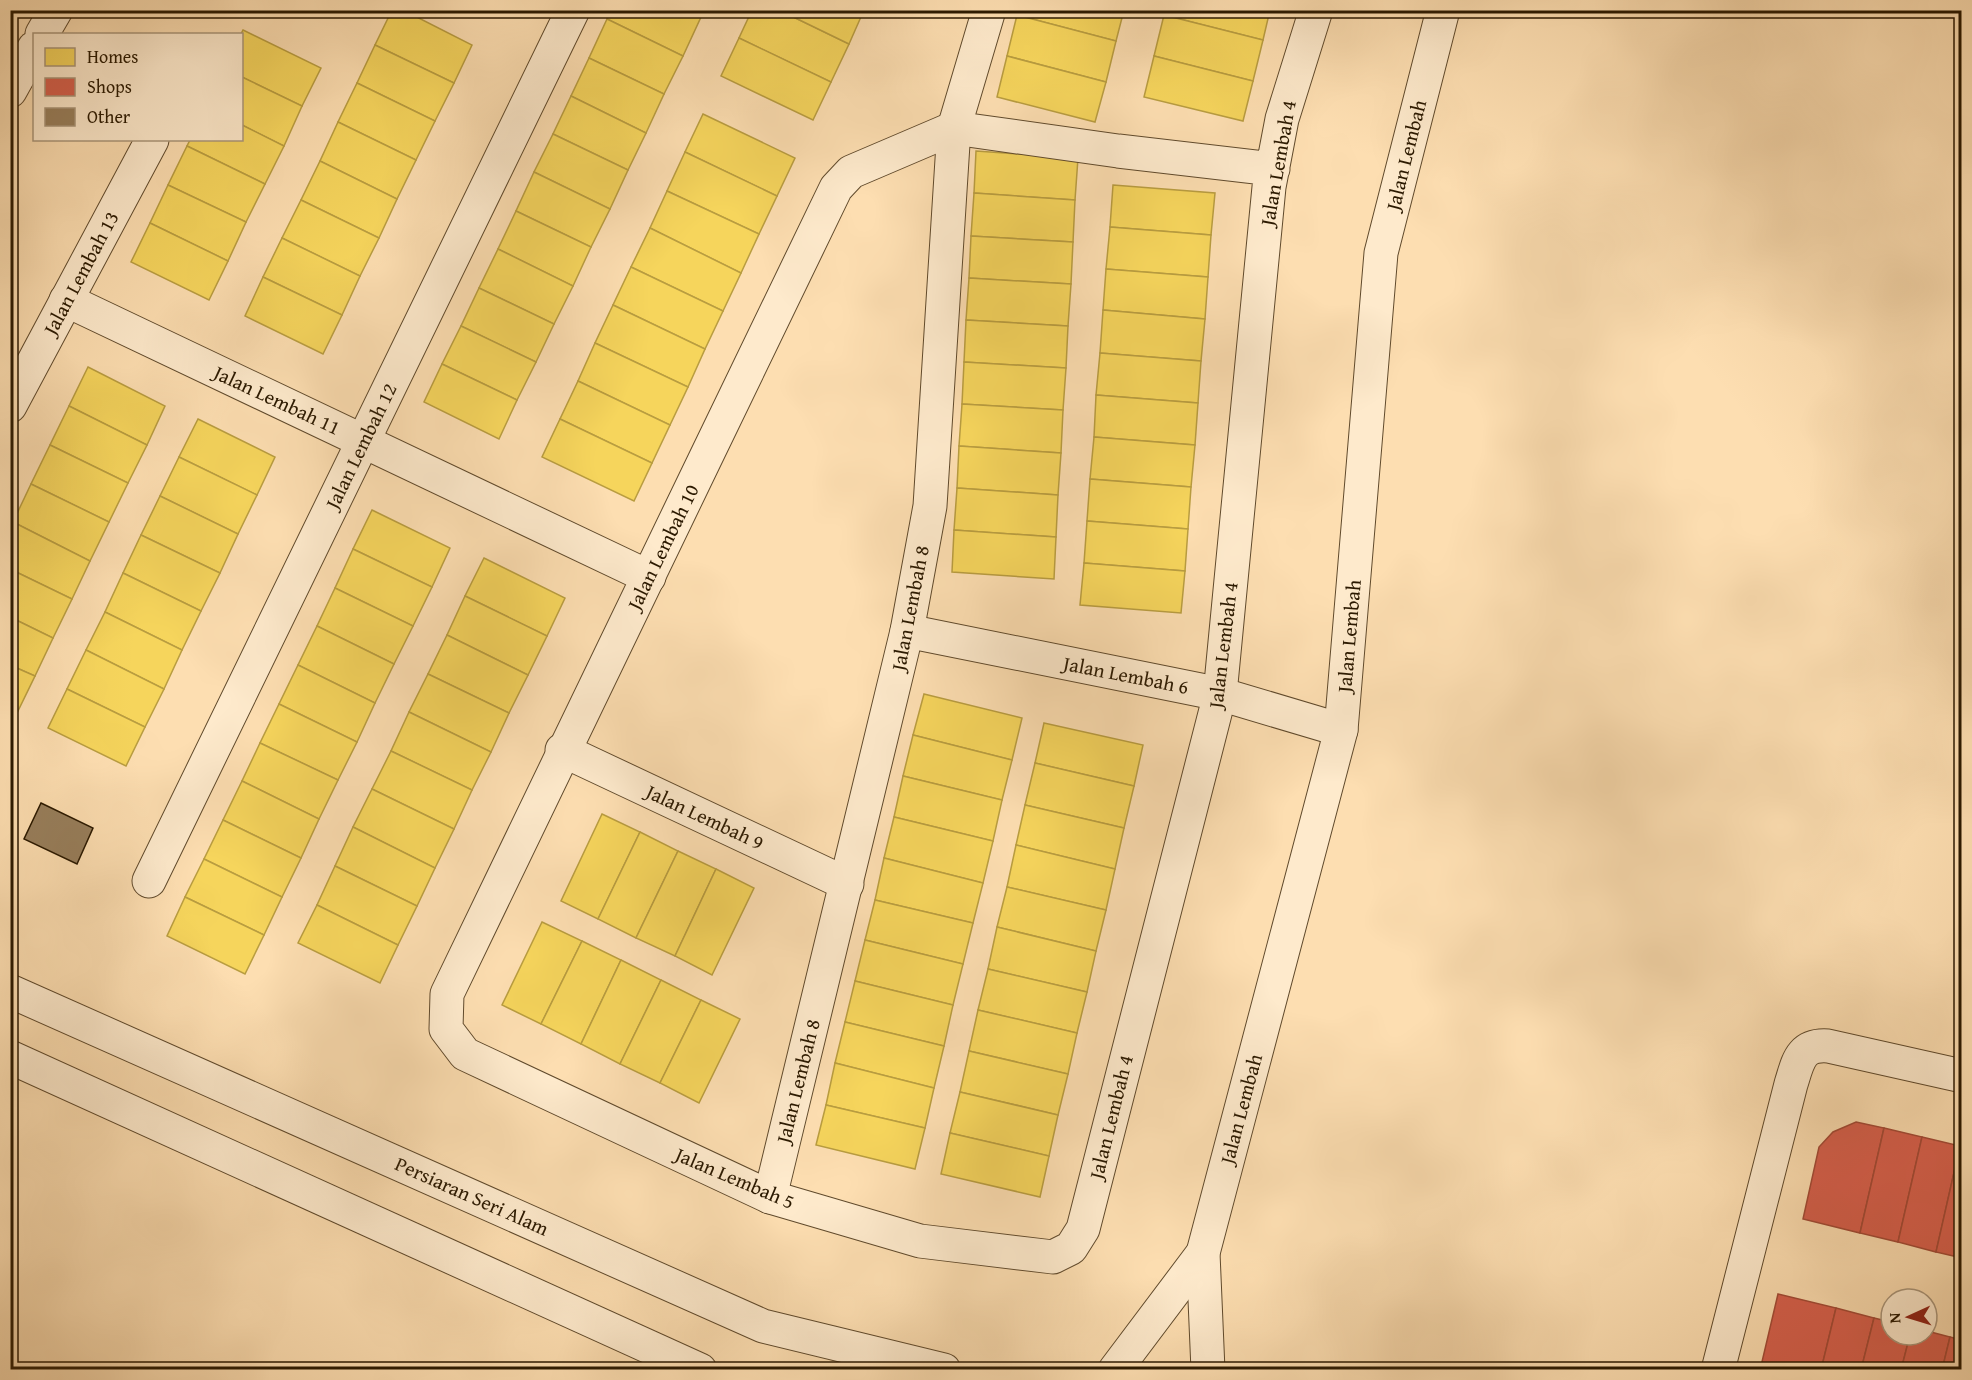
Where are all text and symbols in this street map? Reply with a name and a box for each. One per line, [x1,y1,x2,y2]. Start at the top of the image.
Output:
legend [33,33,243,141]
text: Homes [87,43,138,70]
text: Shops [87,73,132,100]
street label: Jalan Lembah [1377,97,1433,216]
street label: Jalan Lembah 4 [1252,98,1303,231]
text: Other [87,103,131,130]
street label: Jalan Lembah 13 [34,206,125,343]
street label: Jalan Lembah 11 [206,356,345,442]
street label: Jalan Lembah 12 [316,378,404,516]
street label: Jalan Lembah 10 [618,479,706,617]
street label: Jalan Lembah 8 [883,543,936,676]
street label: Jalan Lembah [1329,578,1368,696]
street label: Jalan Lembah 4 [1200,580,1245,713]
street label: Jalan Lembah 6 [1058,648,1191,701]
street label: Jalan Lembah 9 [639,775,769,857]
street label: Jalan Lembah 8 [767,1016,827,1149]
street label: Jalan Lembah [1211,1051,1269,1170]
street label: Jalan Lembah 4 [1080,1052,1140,1185]
street label: Jalan Lembah 5 [668,1138,799,1216]
street label: Persiaran Seri Alam [391,1149,554,1243]
north arrow [1879,1287,1939,1347]
text: N [1882,1312,1906,1324]

